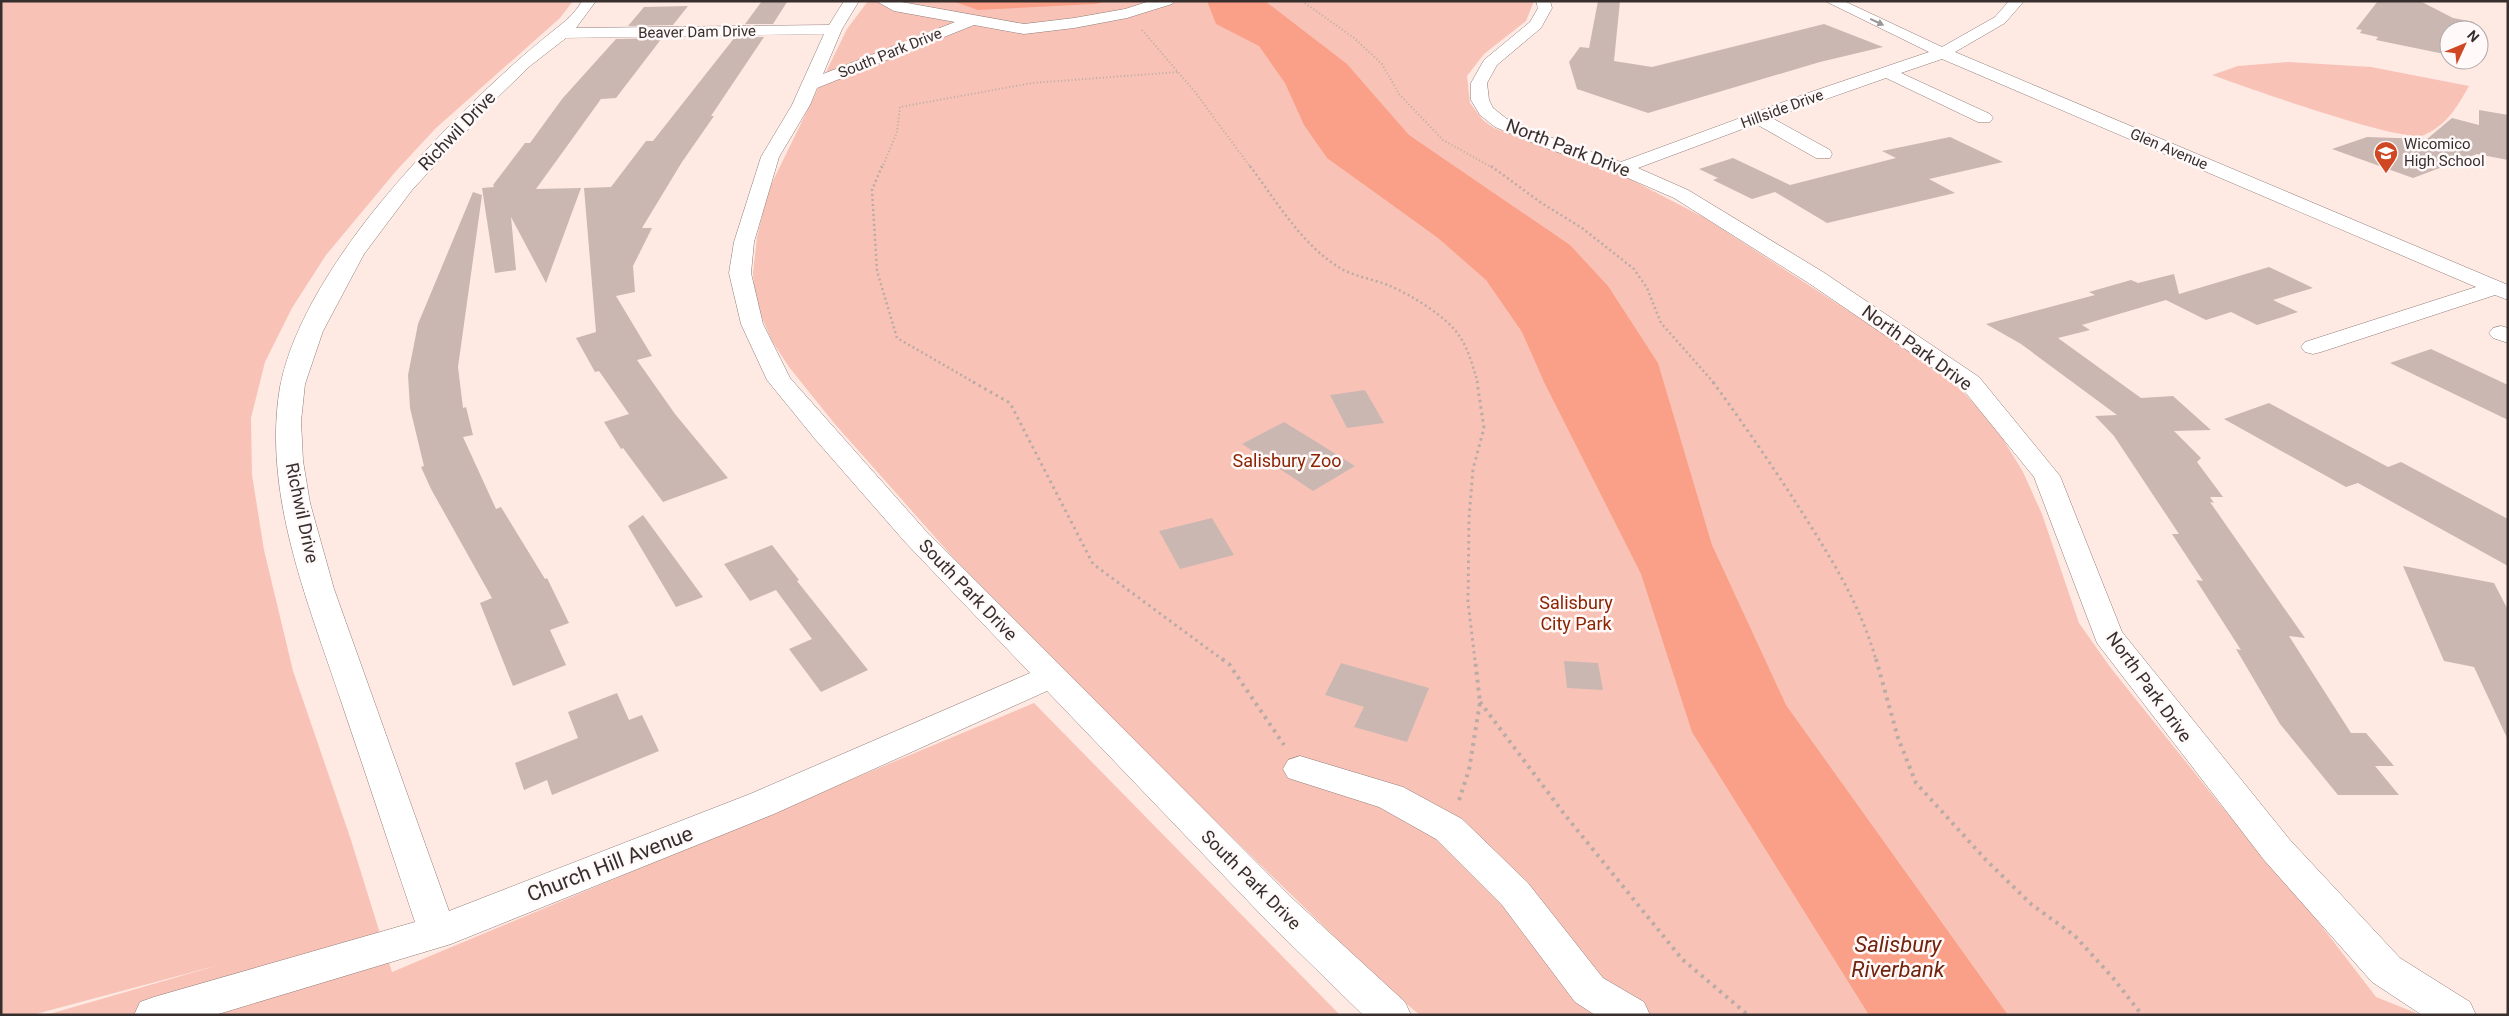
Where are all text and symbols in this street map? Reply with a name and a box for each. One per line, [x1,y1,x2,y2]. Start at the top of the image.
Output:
one-way arrow [1870,18,1884,26]
north arrow [2439,20,2489,70]
street label: Beaver Dam Drive [638,22,756,42]
street label: South Park Drive [836,24,945,82]
text: N [2464,27,2483,45]
street label: Hillside Drive [1738,86,1826,132]
street label: Richwil Drive [414,87,500,175]
street label: North Park Drive [1503,114,1633,181]
street label: Glen Avenue [2127,125,2211,173]
place label: Wicomico High School [2404,135,2485,170]
school or university icon: Wicomico High School [2373,140,2399,174]
street label: North Park Drive [1858,301,1976,395]
park label: Salisbury Zoo [1233,450,1341,471]
street label: Richwil Drive [282,461,323,565]
street label: South Park Drive [915,535,1022,645]
park label: Salisbury City Park [1539,592,1613,634]
street label: North Park Drive [2102,628,2196,746]
street label: Church Hill Avenue [524,821,696,907]
street label: South Park Drive [1197,825,1306,934]
water label: Salisbury Riverbank [1851,932,1946,982]

